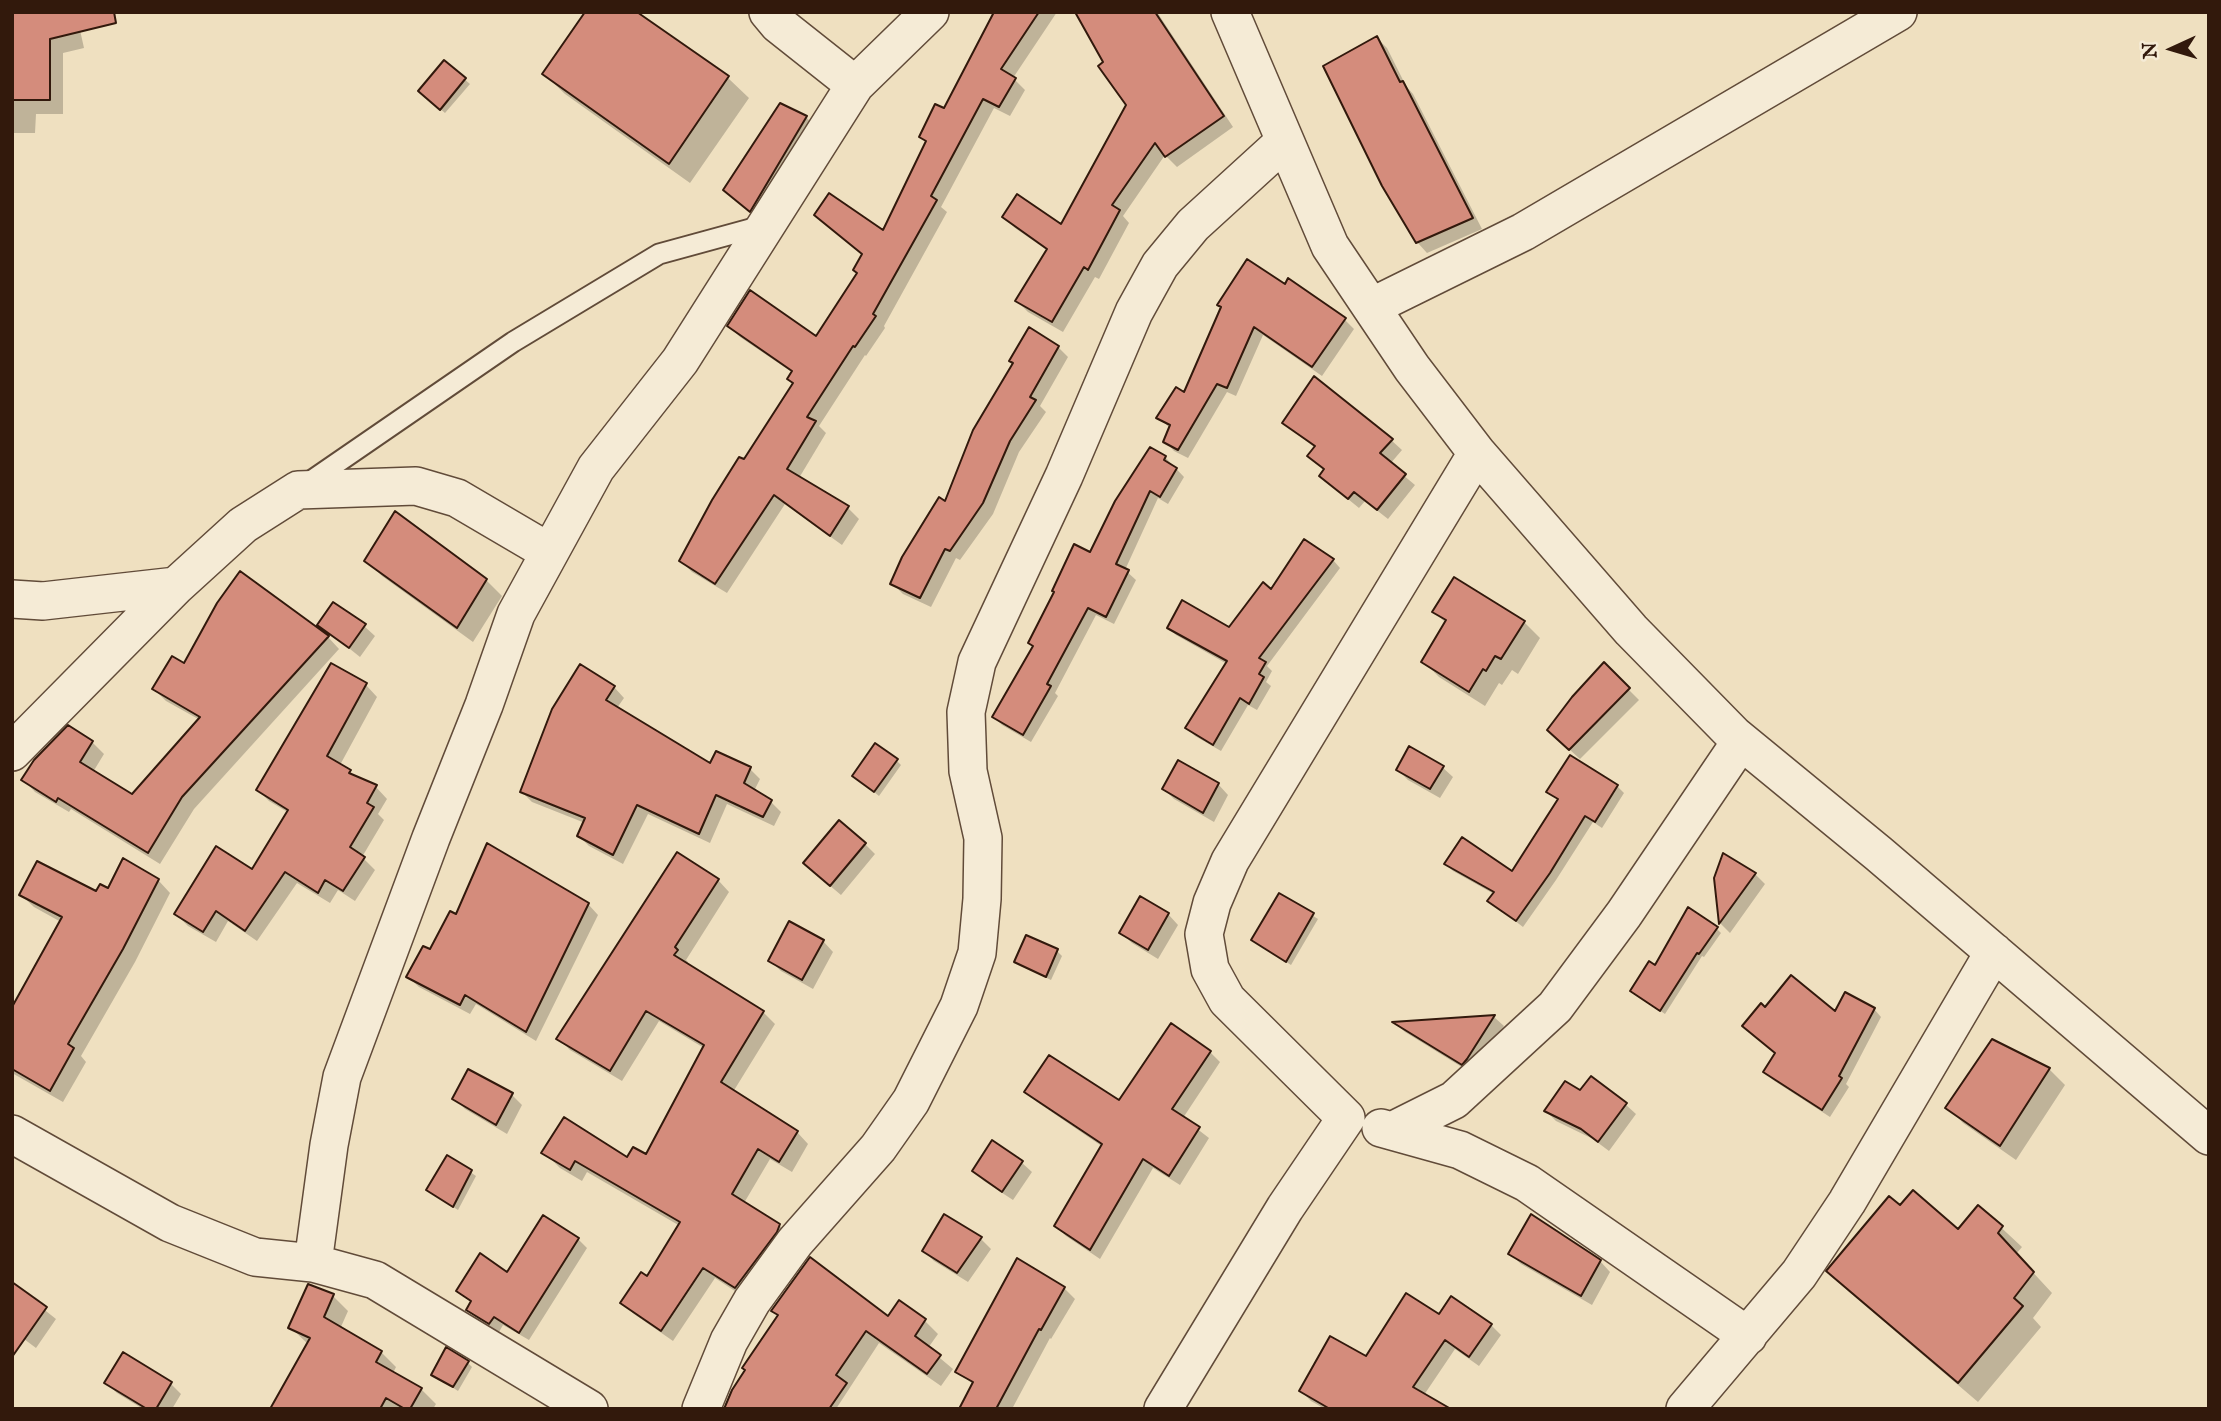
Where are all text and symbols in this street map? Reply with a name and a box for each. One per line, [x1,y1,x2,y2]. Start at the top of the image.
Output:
north arrow [2137,14,2207,84]
text: N [2139,41,2164,60]

